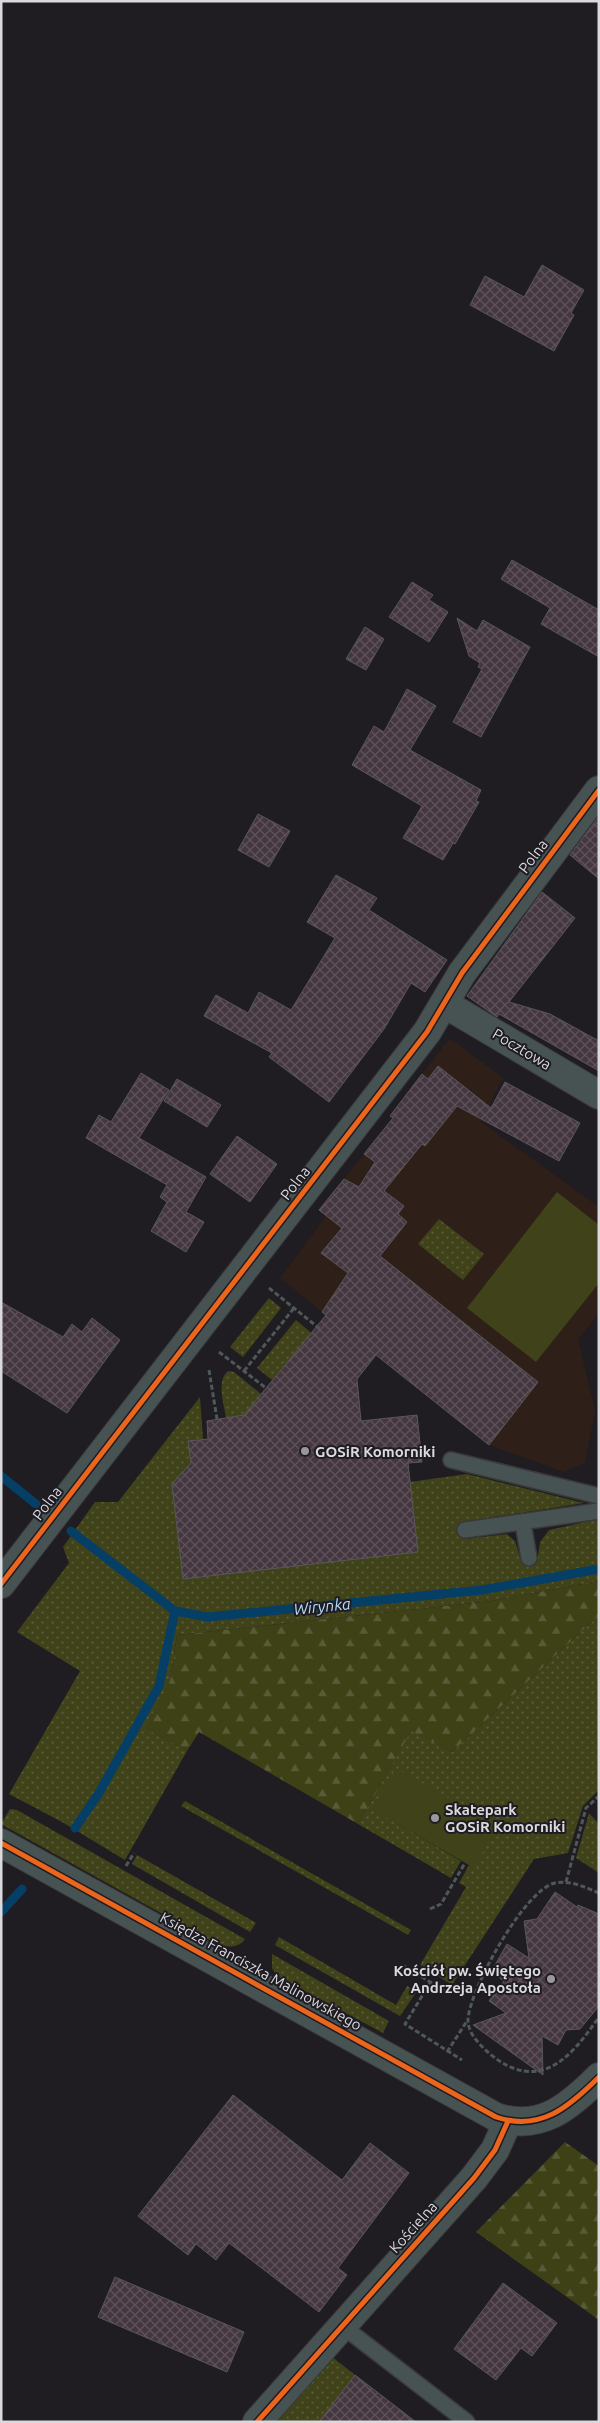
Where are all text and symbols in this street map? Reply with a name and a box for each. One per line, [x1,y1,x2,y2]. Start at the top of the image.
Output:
street label: Polna [515,836,551,876]
street label: Pocztowa [490,1025,554,1073]
street label: Polna [277,1163,313,1203]
place label: GOSiR Komorniki [315,1443,435,1460]
marker: GOSiR Komorniki [299,1445,311,1457]
street label: Polna [29,1483,65,1523]
water label: Wirynka [293,1594,352,1618]
place label: Skatepark GOSiR Komorniki [445,1801,565,1835]
marker: Skatepark GOSiR Komorniki [429,1812,441,1824]
street label: Księdza Franciszka Malinowskiego [157,1908,365,2034]
place label: Kościół pw. Świętego Andrzeja Apostoła [393,1962,541,1996]
marker: Kościół pw. Świętego Andrzeja Apostoła [545,1973,557,1985]
street label: Kościelna [385,2198,441,2256]

